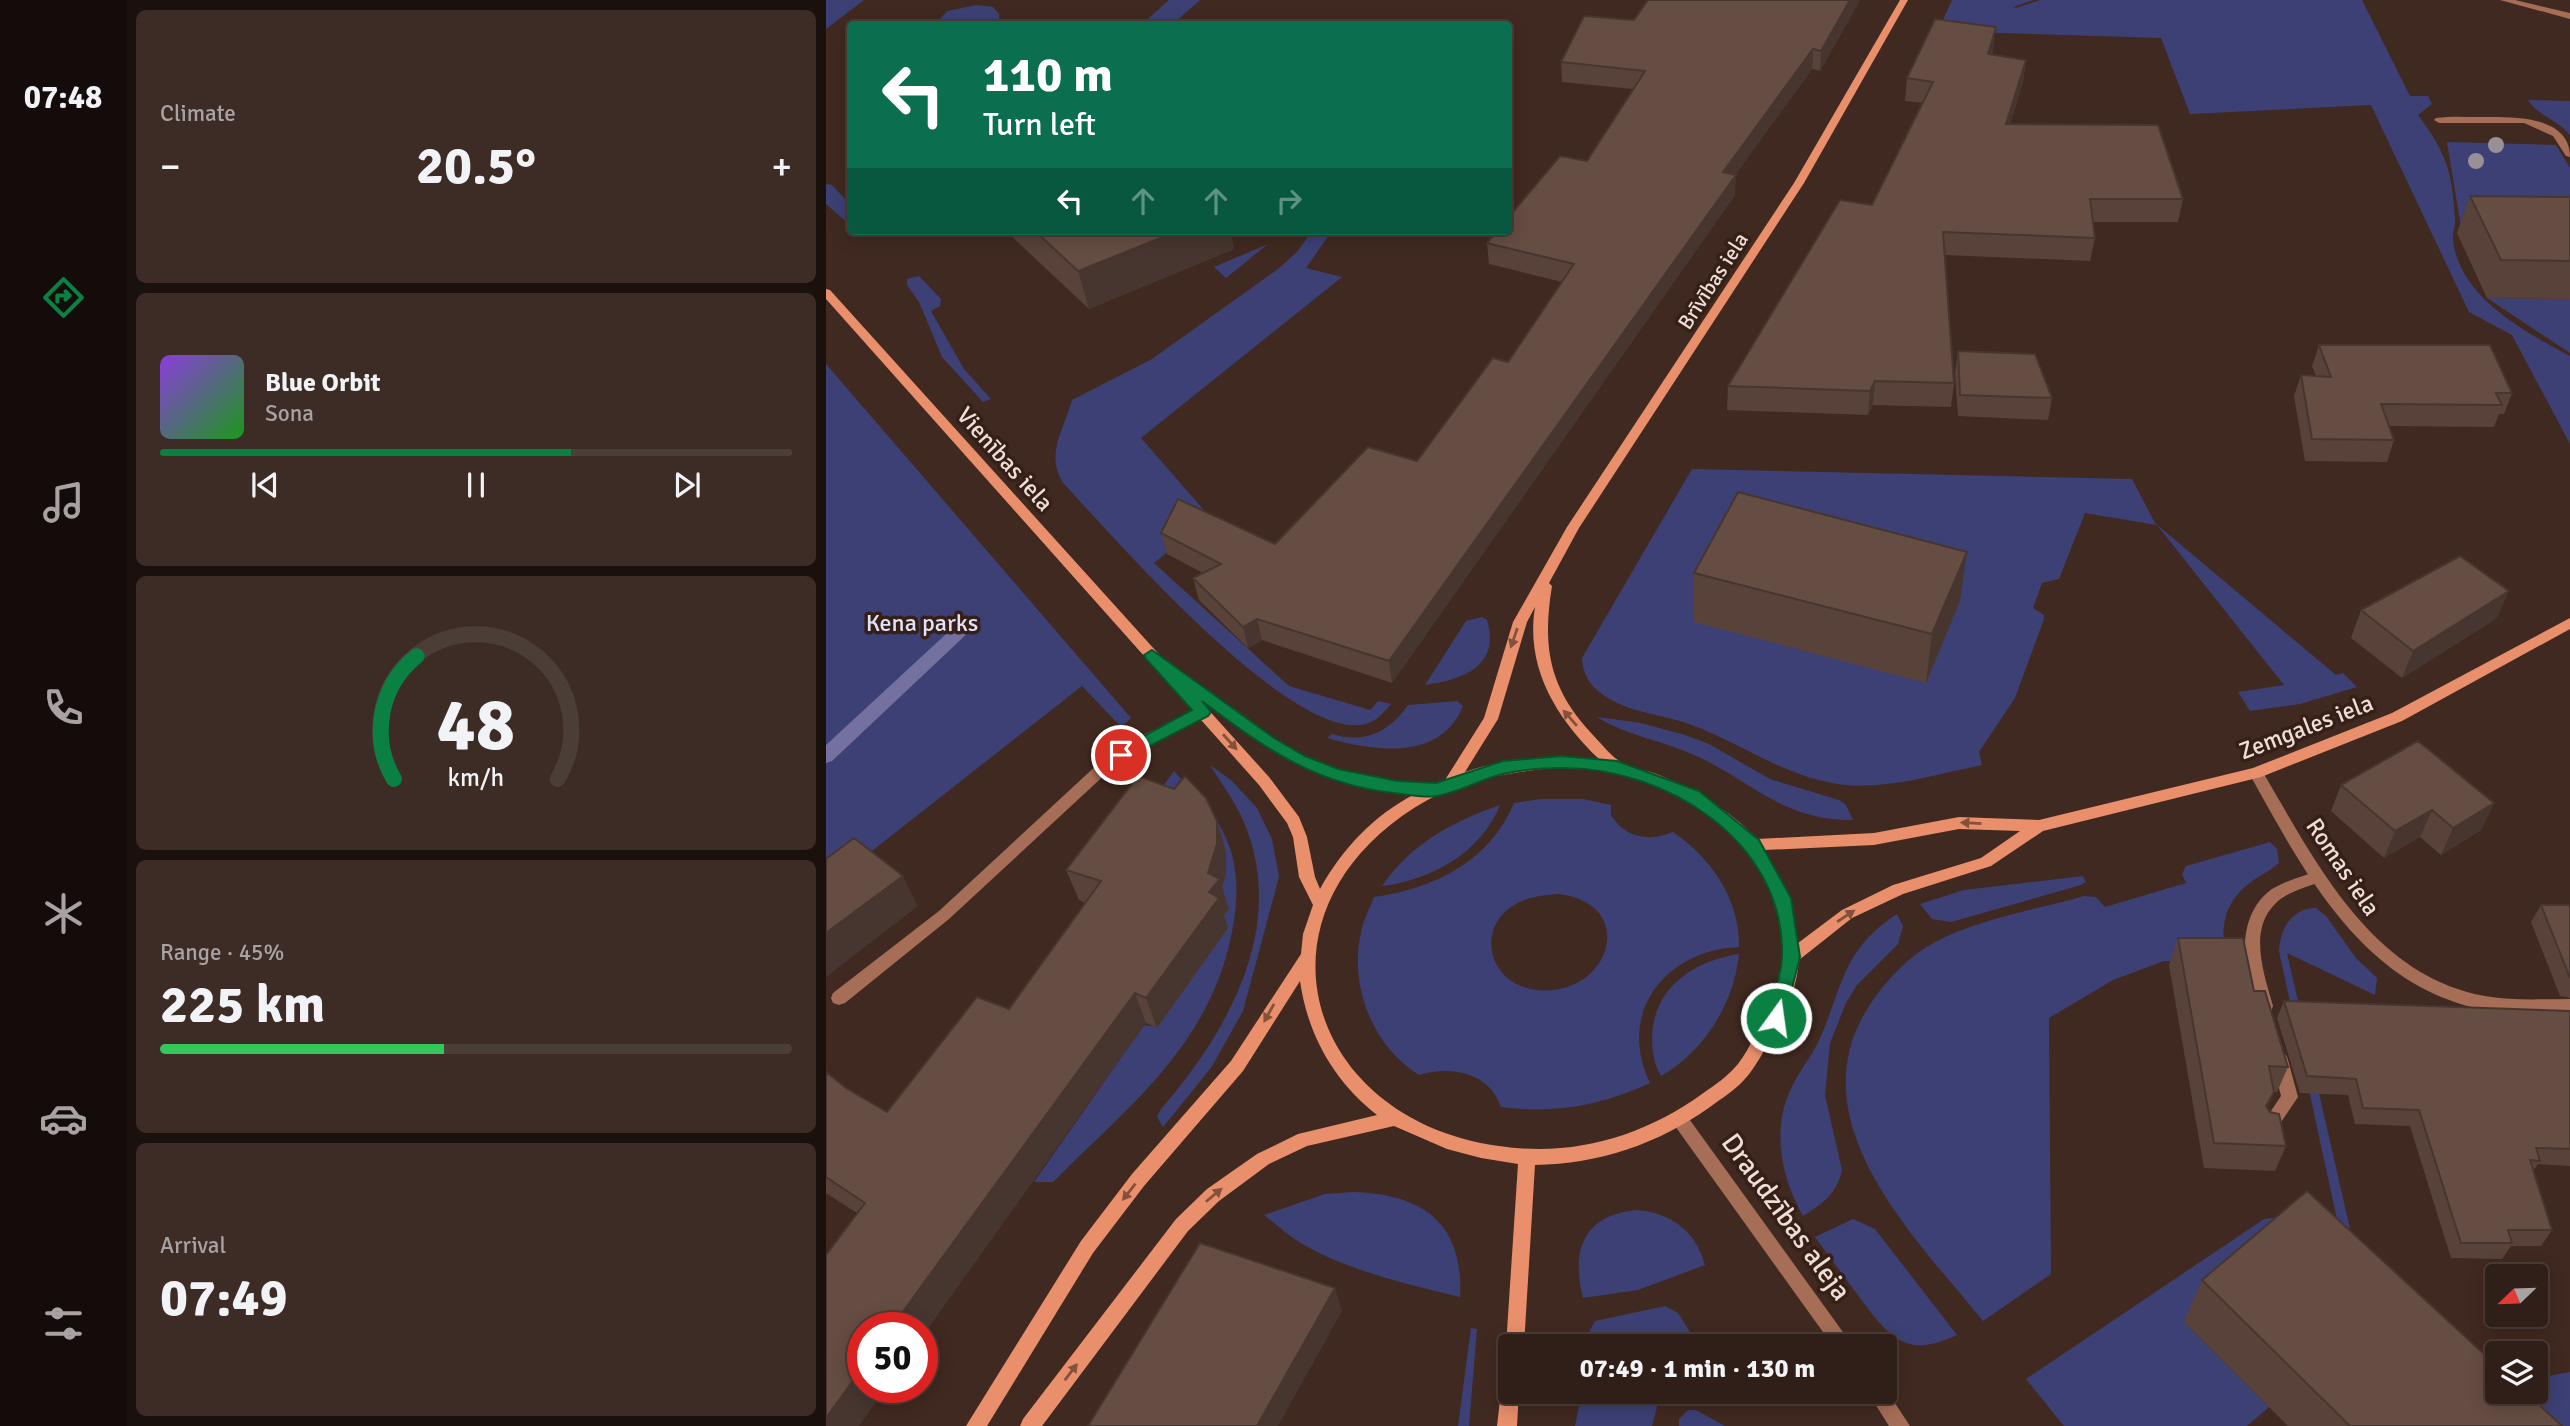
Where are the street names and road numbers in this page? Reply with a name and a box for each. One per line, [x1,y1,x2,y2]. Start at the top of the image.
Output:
street label: Brīvības iela [1672,228,1754,334]
street label: Vienības iela [950,401,1060,517]
street label: Zemgales iela [2235,688,2377,766]
street label: Romas iela [2299,812,2387,922]
street label: Draudzības aleja [1714,1127,1858,1307]

